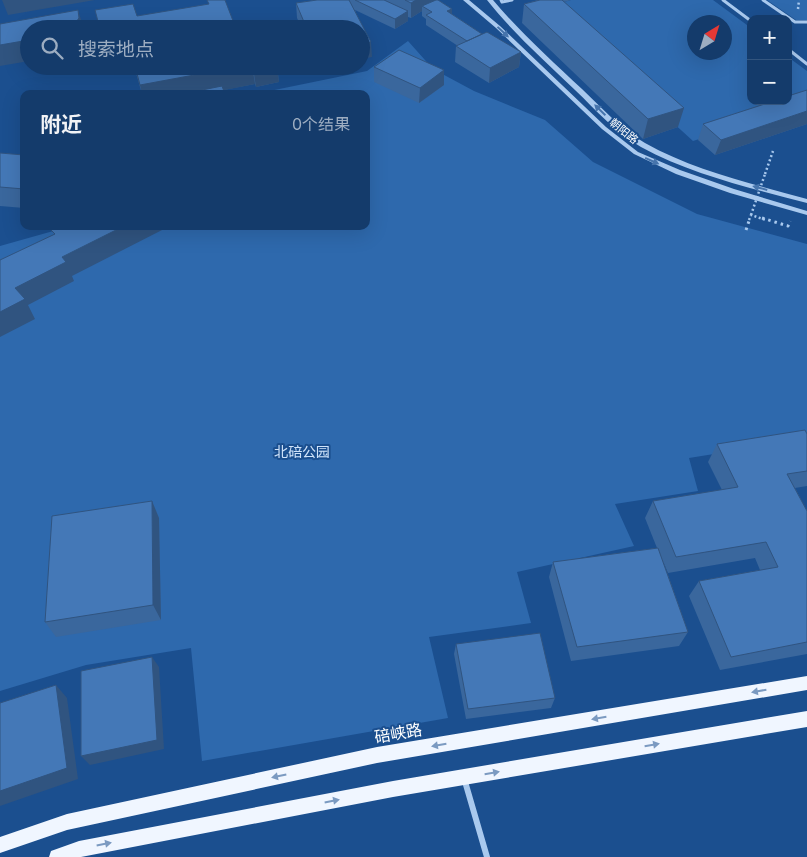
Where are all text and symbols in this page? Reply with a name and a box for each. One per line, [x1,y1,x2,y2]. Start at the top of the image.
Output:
north arrow [687,15,732,60]
map controls [747,15,792,105]
button: + [747,15,792,60]
search box [20,20,370,75]
one-way arrow [497,26,509,38]
icon: search [38,34,66,62]
text: 搜索地点 [78,38,154,61]
button: − [747,60,792,105]
one-way arrow [595,104,607,116]
text: 附近 [40,112,82,137]
text: 0个结果 [292,114,350,134]
street label: 朝阳路 [607,115,641,147]
one-way arrow [645,157,659,165]
one-way arrow [752,183,767,191]
park label: 北碚公园 [274,443,330,460]
one-way arrow [751,687,767,695]
one-way arrow [590,714,606,722]
street label: 碚峡路 [373,719,423,747]
one-way arrow [645,741,661,749]
one-way arrow [430,742,446,750]
one-way arrow [485,768,501,776]
one-way arrow [271,773,287,781]
one-way arrow [325,797,340,805]
one-way arrow [96,840,112,848]

